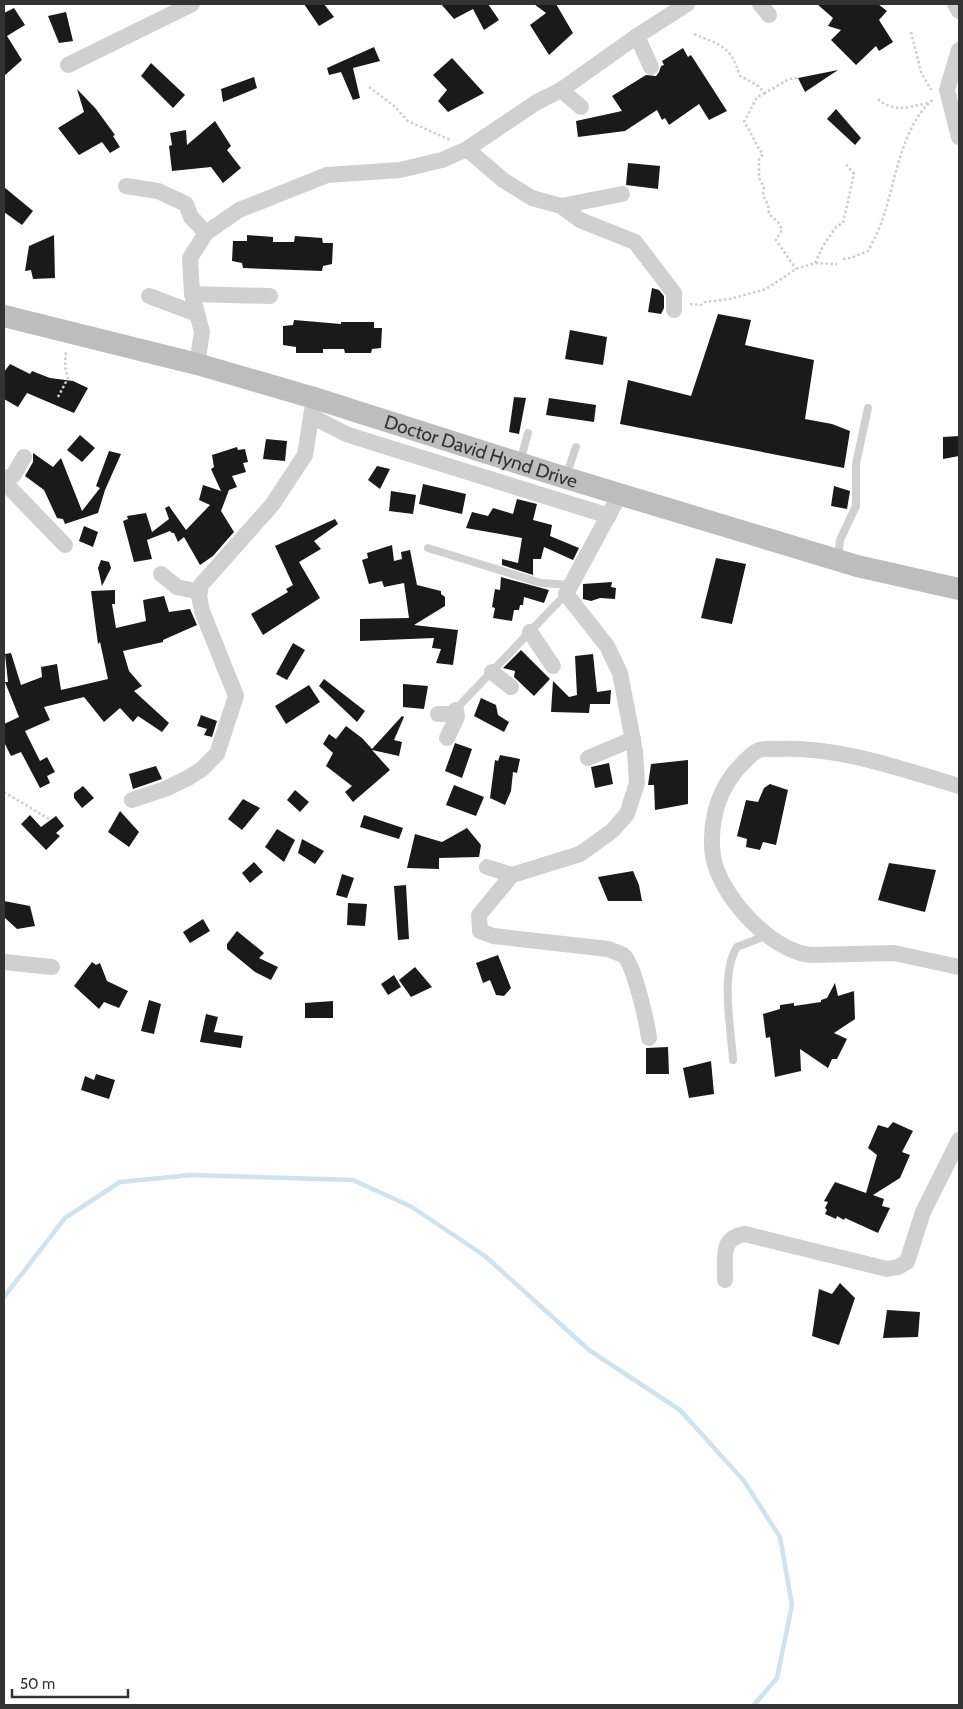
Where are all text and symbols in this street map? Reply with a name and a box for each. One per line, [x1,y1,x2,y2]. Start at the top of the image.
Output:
street label: Doctor David Hynd Drive [381,410,581,493]
scale bar [12,1666,129,1698]
text: 50 m [20,1675,55,1693]

